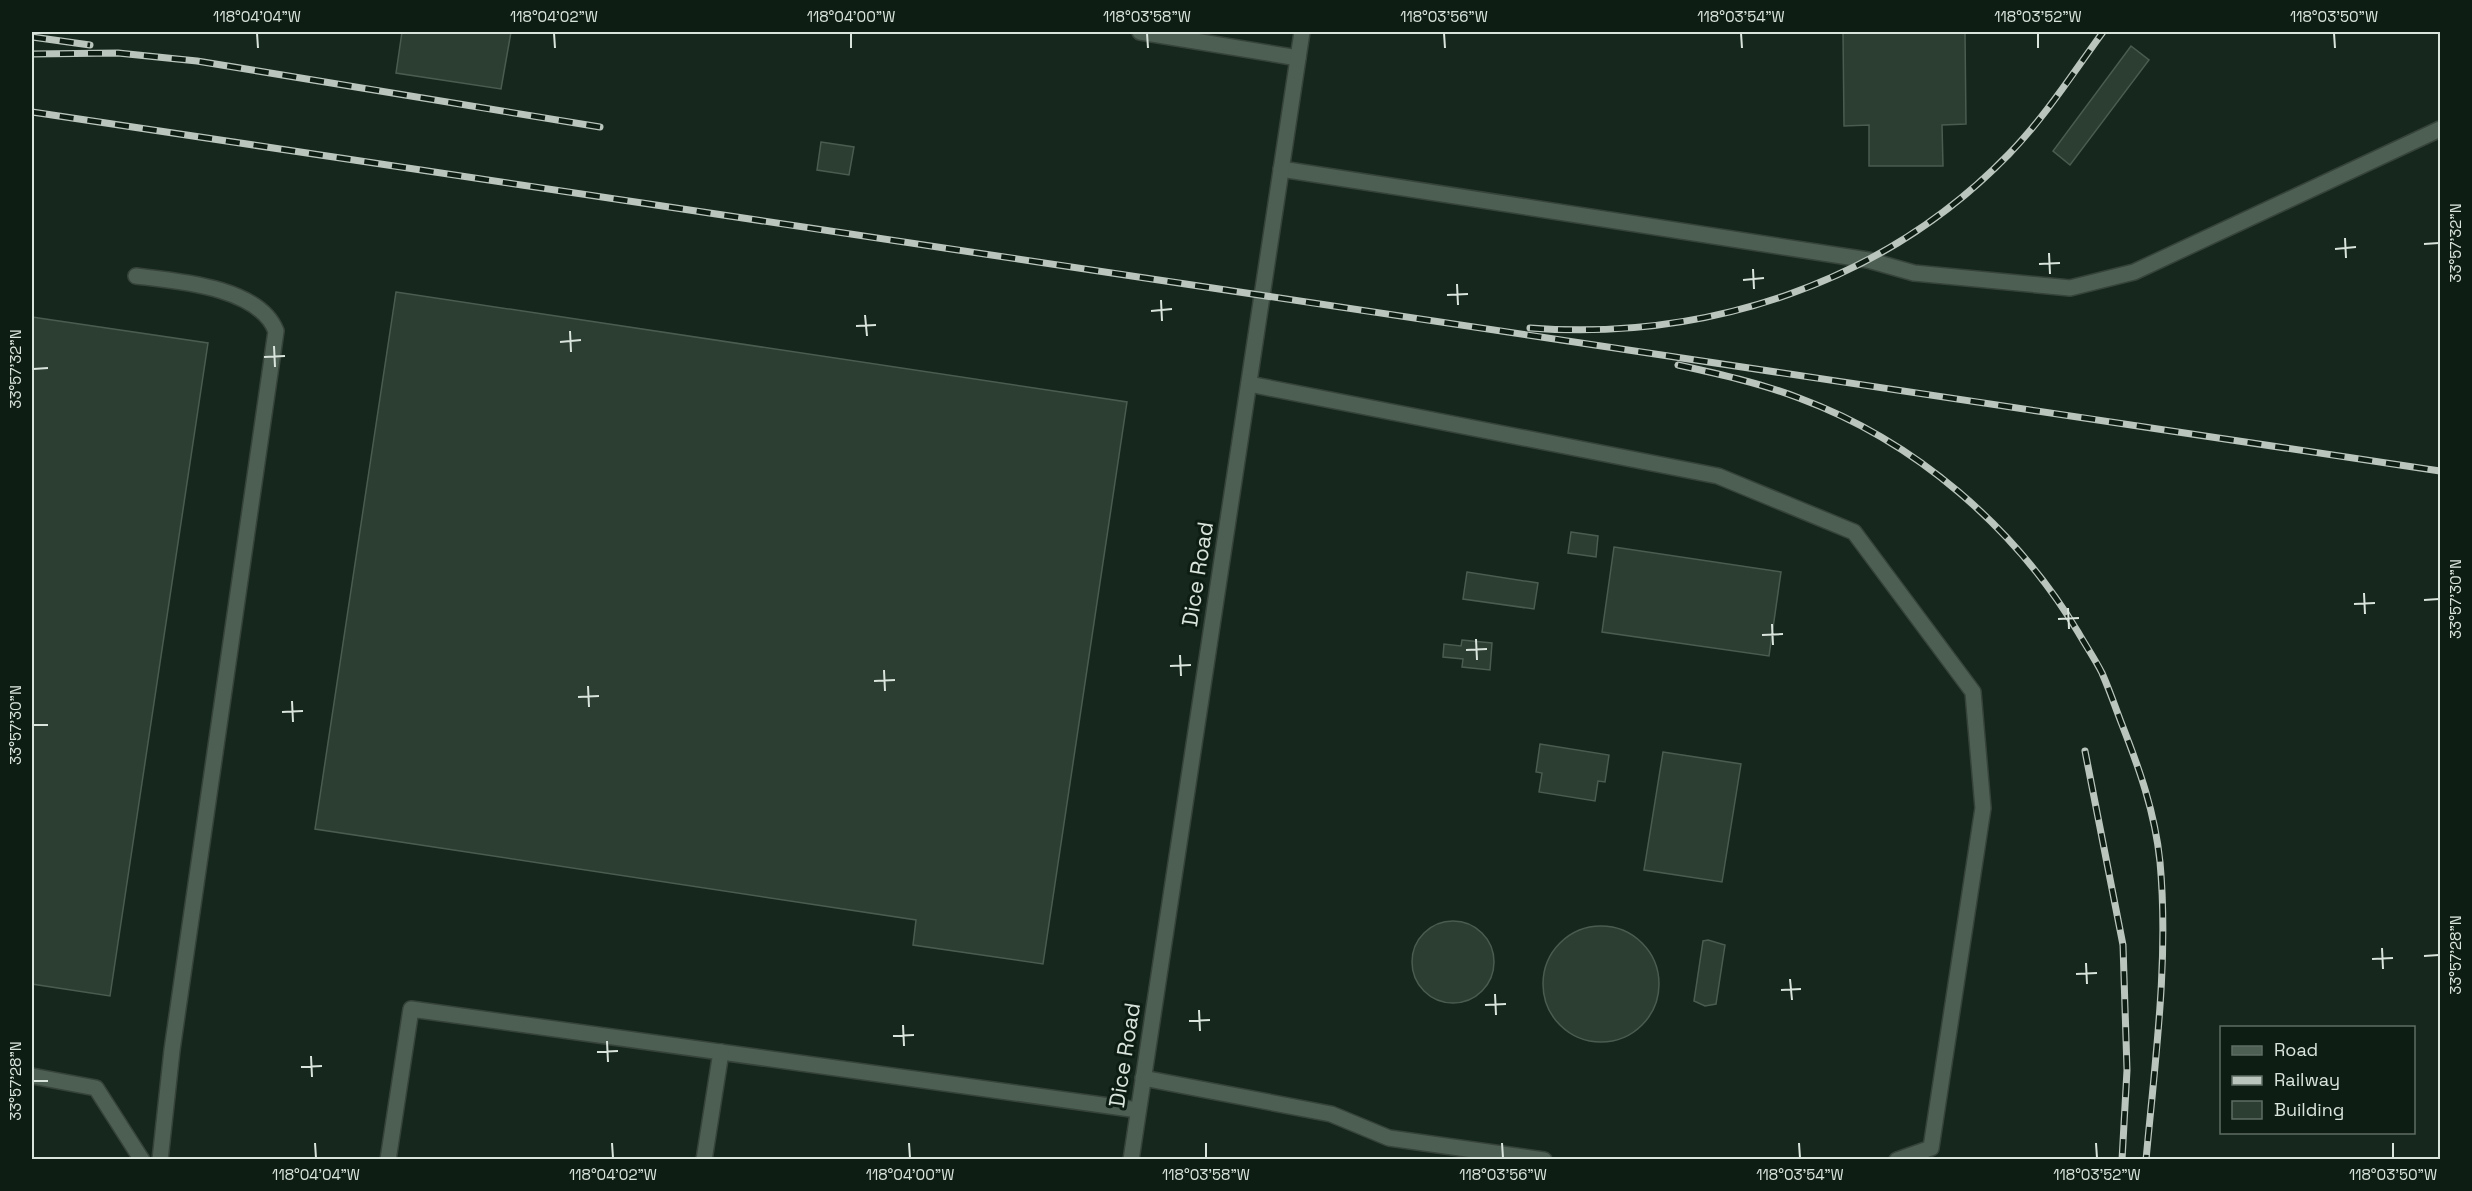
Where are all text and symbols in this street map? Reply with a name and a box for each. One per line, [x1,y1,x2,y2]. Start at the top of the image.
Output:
text: 118°04'04"W [213,7,301,26]
text: 118°04'02"W [510,7,598,26]
text: 118°04'00"W [807,7,895,26]
text: 118°03'58"W [1103,7,1191,26]
text: 118°03'56"W [1400,7,1488,26]
text: 118°03'54"W [1697,7,1785,26]
text: 118°03'52"W [1994,7,2082,26]
text: 118°03'50"W [2290,7,2378,26]
text: 33°57'32"N [2446,203,2465,283]
text: 33°57'32"N [6,329,25,409]
street label: Dice Road [1175,520,1219,628]
text: 33°57'30"N [2446,559,2465,639]
text: 33°57'30"N [6,685,25,765]
text: 33°57'28"N [2446,915,2465,995]
street label: Dice Road [1102,1001,1146,1109]
legend [2220,1026,2415,1134]
text: Road [2274,1038,2318,1061]
text: 33°57'28"N [6,1041,25,1121]
text: Railway [2274,1068,2340,1091]
text: Building [2274,1098,2344,1121]
text: 118°04'04"W [272,1165,360,1184]
text: 118°04'02"W [569,1165,657,1184]
text: 118°04'00"W [866,1165,954,1184]
text: 118°03'58"W [1162,1165,1250,1184]
text: 118°03'56"W [1459,1165,1547,1184]
text: 118°03'54"W [1756,1165,1844,1184]
text: 118°03'52"W [2053,1165,2141,1184]
text: 118°03'50"W [2349,1165,2437,1184]

